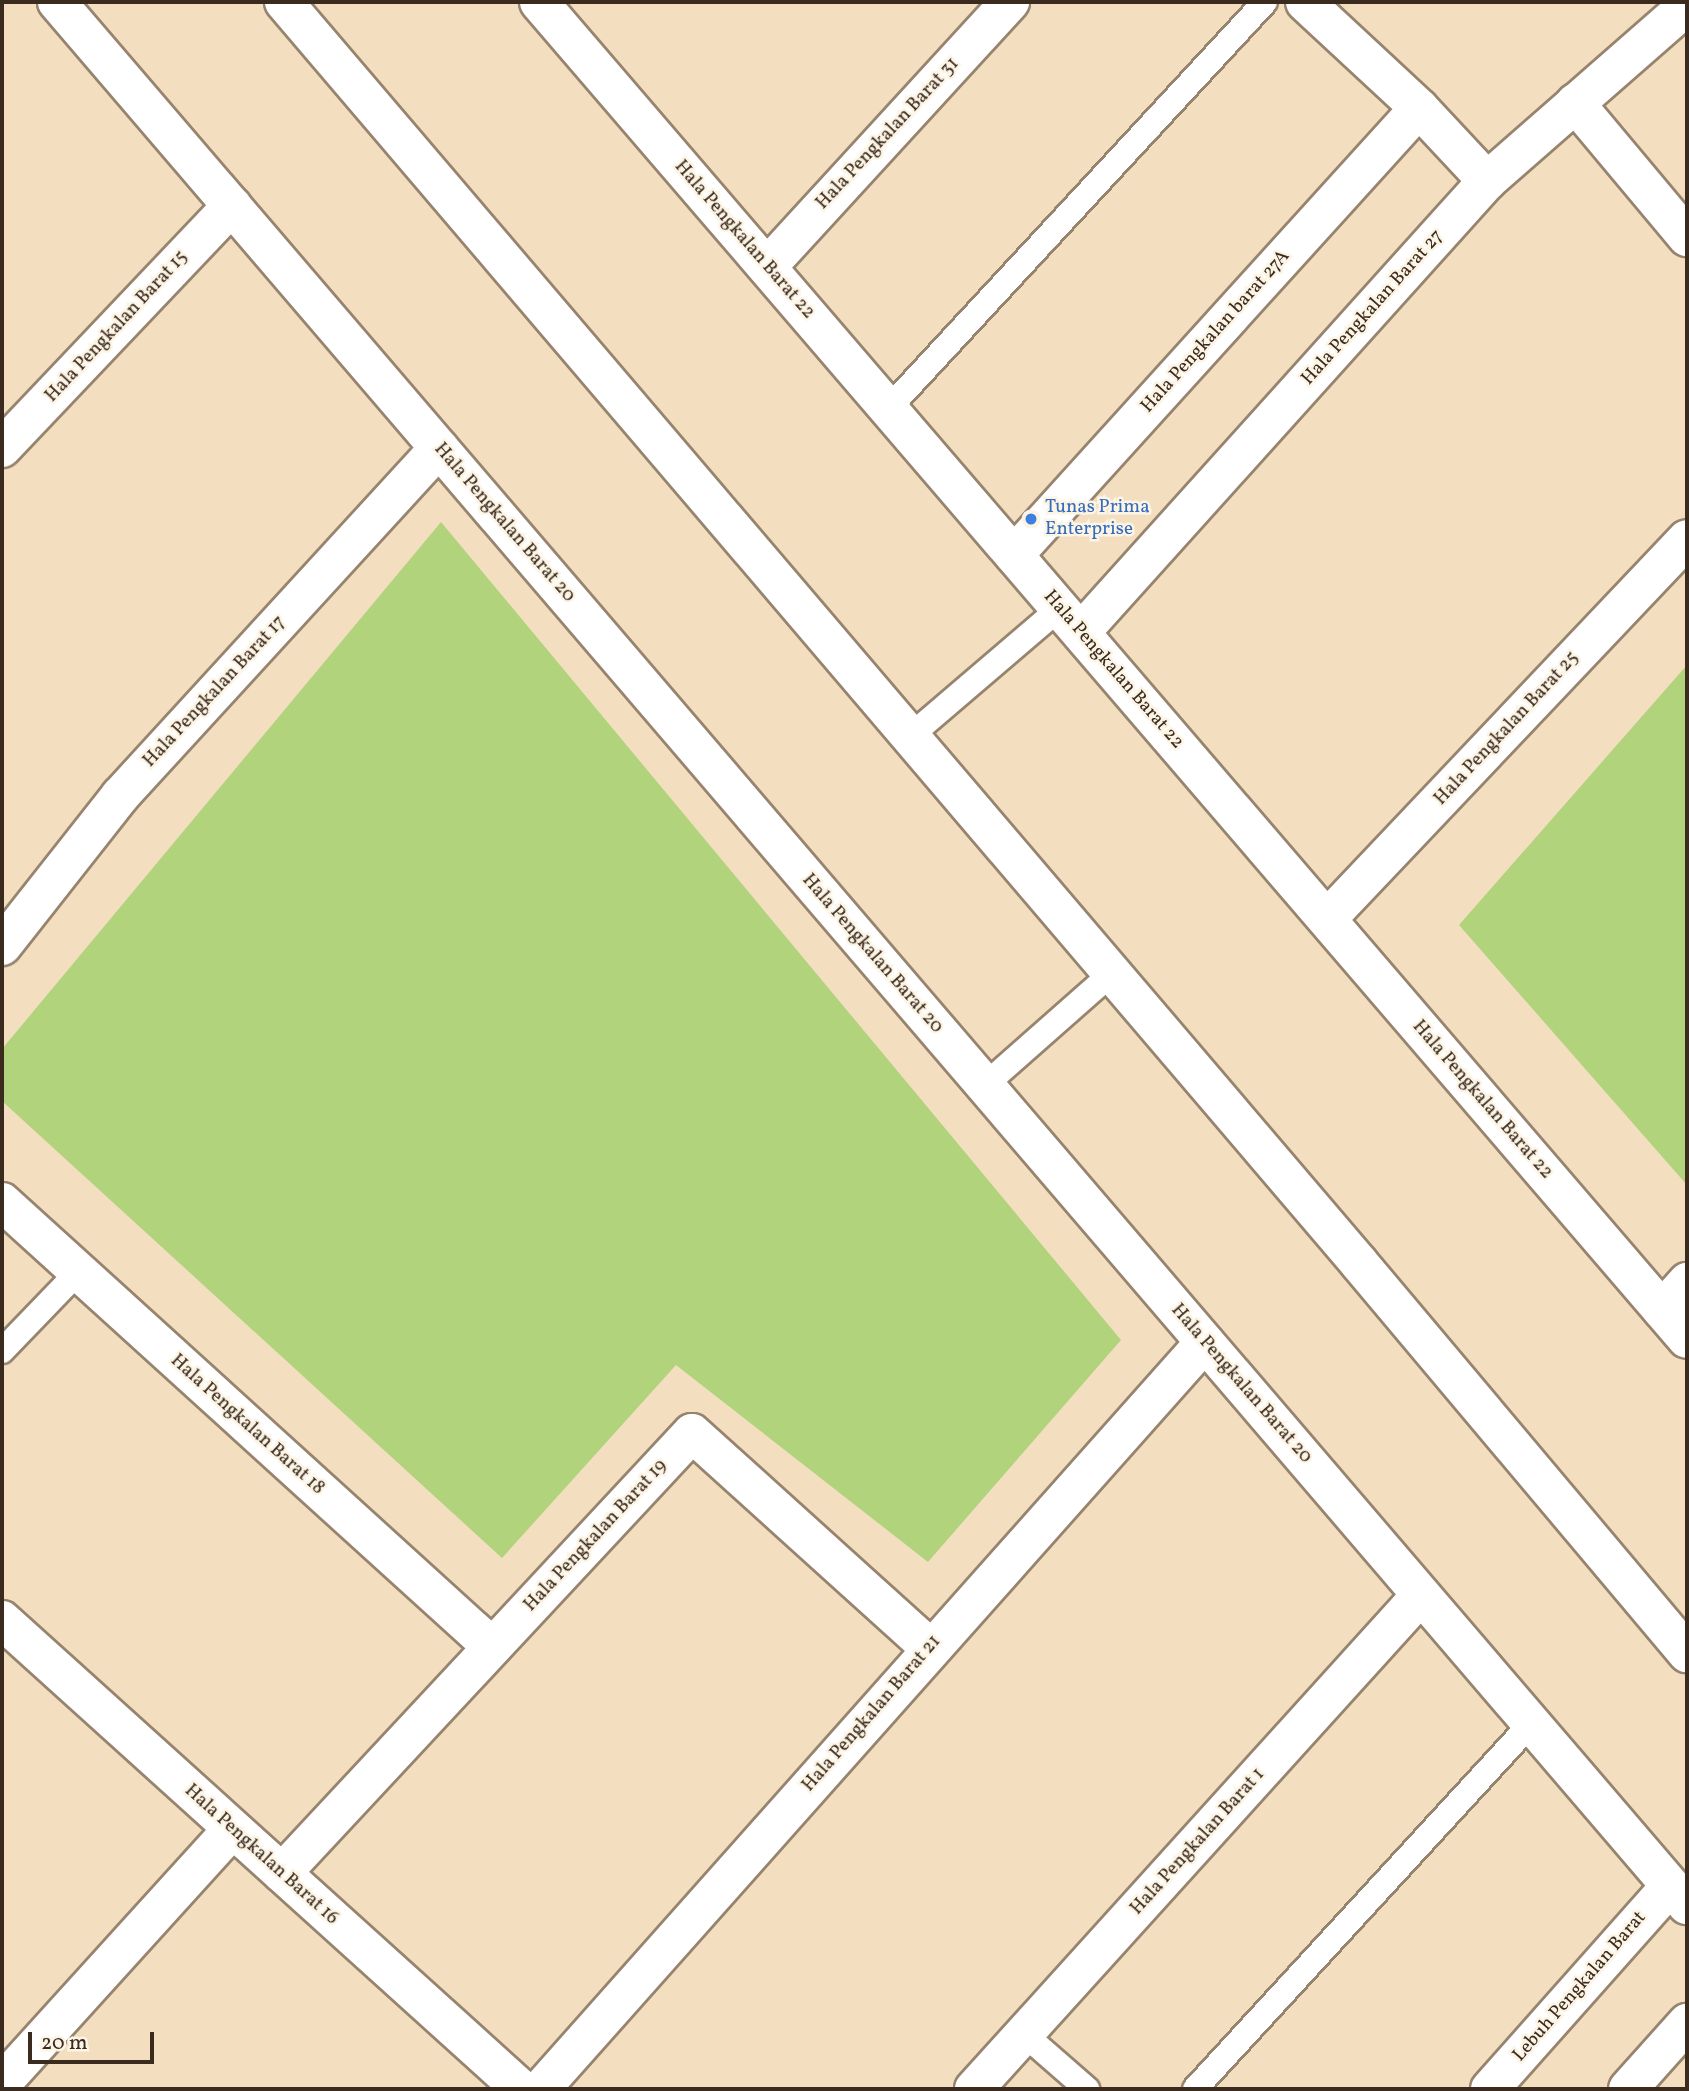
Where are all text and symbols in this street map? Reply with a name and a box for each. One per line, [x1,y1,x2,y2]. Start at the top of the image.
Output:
street label: Hala Pengkalan Barat 31 [812,53,964,215]
street label: Hala Pengkalan Barat 22 [669,156,819,324]
street label: Hala Pengkalan Barat 27 [1297,226,1449,390]
street label: Hala Pengkalan Barat 15 [41,246,193,408]
street label: Hala Pengkalan barat 27A [1137,246,1295,418]
street label: Hala Pengkalan Barat 20 [429,439,579,607]
place label: Tunas Prima Enterprise [1045,497,1150,541]
marker: Tunas Prima Enterprise [1023,511,1039,527]
street label: Hala Pengkalan Barat 22 [1038,586,1188,754]
street label: Hala Pengkalan Barat 17 [139,611,291,773]
street label: Hala Pengkalan Barat 25 [1430,647,1584,811]
street label: Hala Pengkalan Barat 20 [797,870,947,1038]
street label: Hala Pengkalan Barat 22 [1407,1016,1557,1184]
street label: Hala Pengkalan Barat 20 [1166,1300,1316,1468]
street label: Hala Pengkalan Barat 18 [165,1350,329,1500]
street label: Hala Pengkalan Barat 19 [520,1455,672,1617]
street label: Hala Pengkalan Barat 21 [798,1631,946,1797]
street label: Hala Pengkalan Barat 1 [1126,1764,1270,1920]
street label: Hala Pengkalan Barat 16 [179,1780,343,1930]
street label: Lebuh Pengkalan Barat [1508,1907,1652,2067]
scale bar [32,2018,158,2062]
text: 20 m [41,2029,87,2058]

